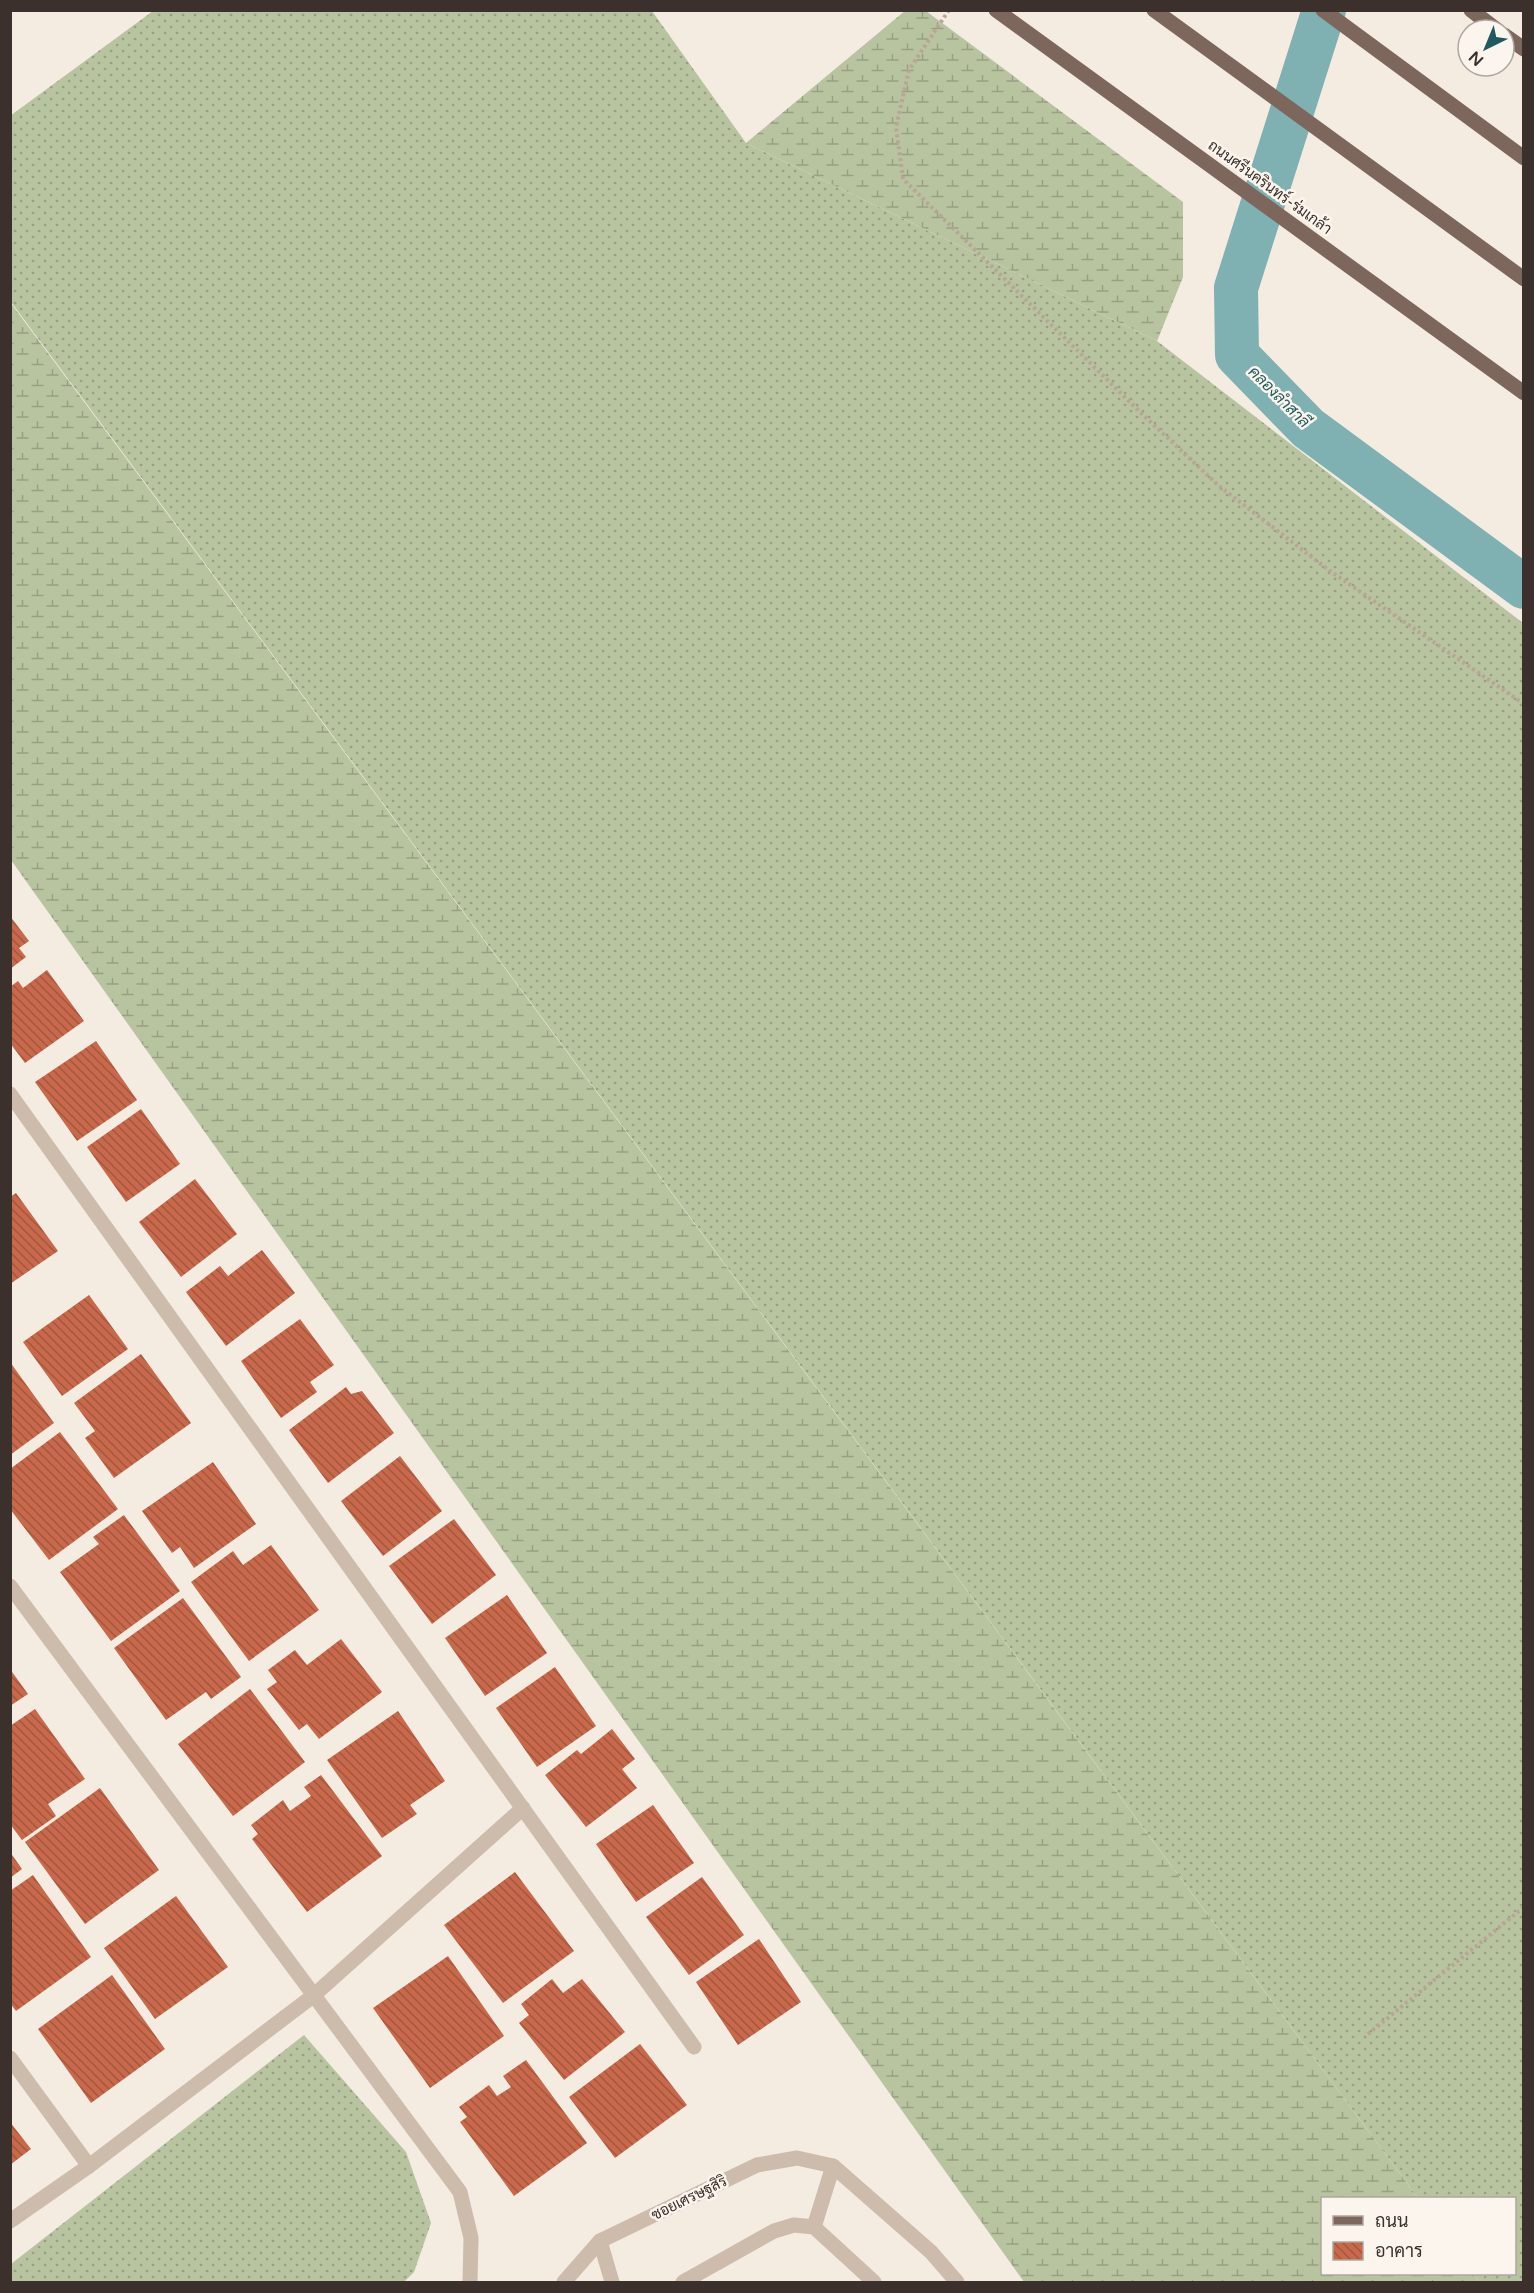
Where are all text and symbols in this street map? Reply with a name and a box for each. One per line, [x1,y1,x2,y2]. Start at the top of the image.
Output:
north arrow [1456,18,1516,78]
text: N [1465,47,1488,70]
street label: ถนนศรีนครินทร์-ร่มเกล้า [1205,135,1336,238]
water label: คลองลำสาลี [1244,361,1316,433]
street label: ซอยเศรษฐสิริ [648,2172,730,2225]
legend [1321,2197,1516,2275]
text: ถนน [1375,2210,1408,2232]
text: อาคาร [1375,2240,1423,2262]

